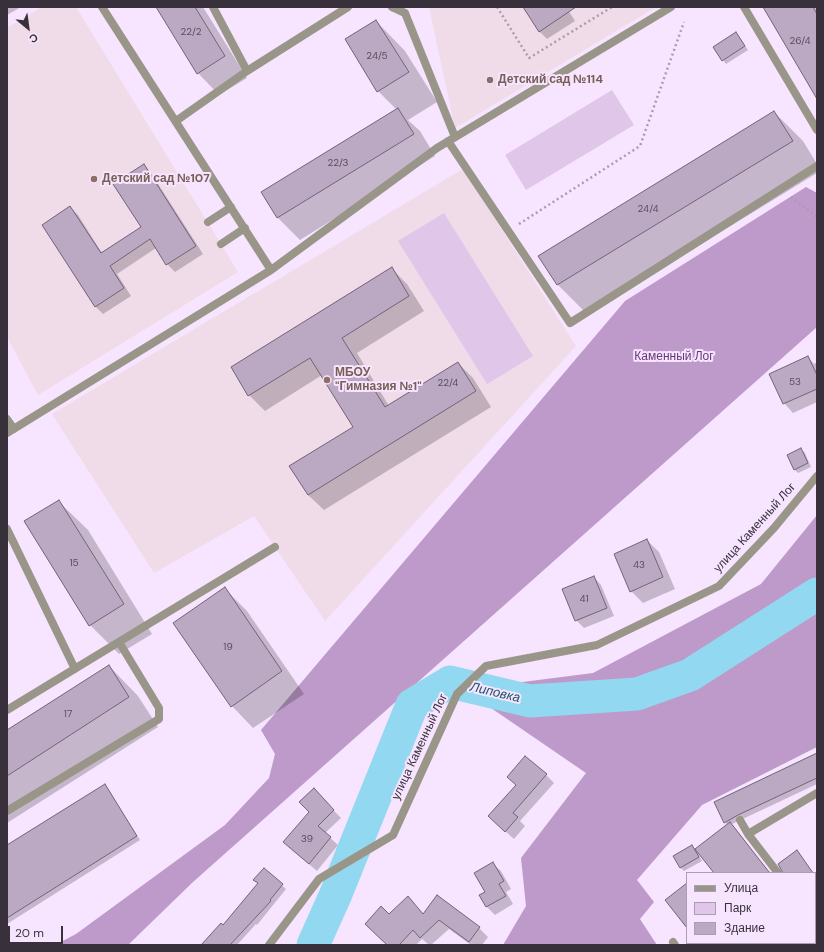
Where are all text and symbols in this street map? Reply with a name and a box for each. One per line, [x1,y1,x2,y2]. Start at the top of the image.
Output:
north arrow [8,8,48,48]
house number: 22/2 [180,26,202,38]
text: С [27,30,41,47]
house number: 26/4 [790,35,810,47]
house number: 24/5 [366,50,388,62]
place label: Детский сад №114 [498,73,603,87]
marker: Детский сад №114 [485,75,495,85]
house number: 22/3 [328,157,348,169]
place label: Детский сад №107 [102,172,210,186]
marker: Детский сад №107 [89,174,99,184]
house number: 24/4 [638,203,658,215]
park label: Каменный Лог [634,350,714,364]
place label: МБОУ "Гимназия №1" [335,366,422,394]
marker: МБОУ "Гимназия №1" [322,375,332,385]
house number: 53 [789,376,801,388]
house number: 22/4 [438,377,458,389]
street label: улица Каменный Лог [711,480,799,576]
house number: 15 [69,557,79,569]
house number: 43 [633,559,645,571]
house number: 41 [579,593,589,605]
house number: 19 [223,641,233,653]
water label: Липовка [469,680,521,706]
street label: улица Каменный Лог [389,692,451,802]
house number: 17 [64,708,72,720]
house number: 39 [301,833,313,845]
legend [686,872,816,944]
text: Улица [724,880,758,896]
text: Парк [724,900,751,916]
scale bar [10,918,65,944]
text: Здание [724,920,765,936]
text: 20 m [15,925,44,941]

